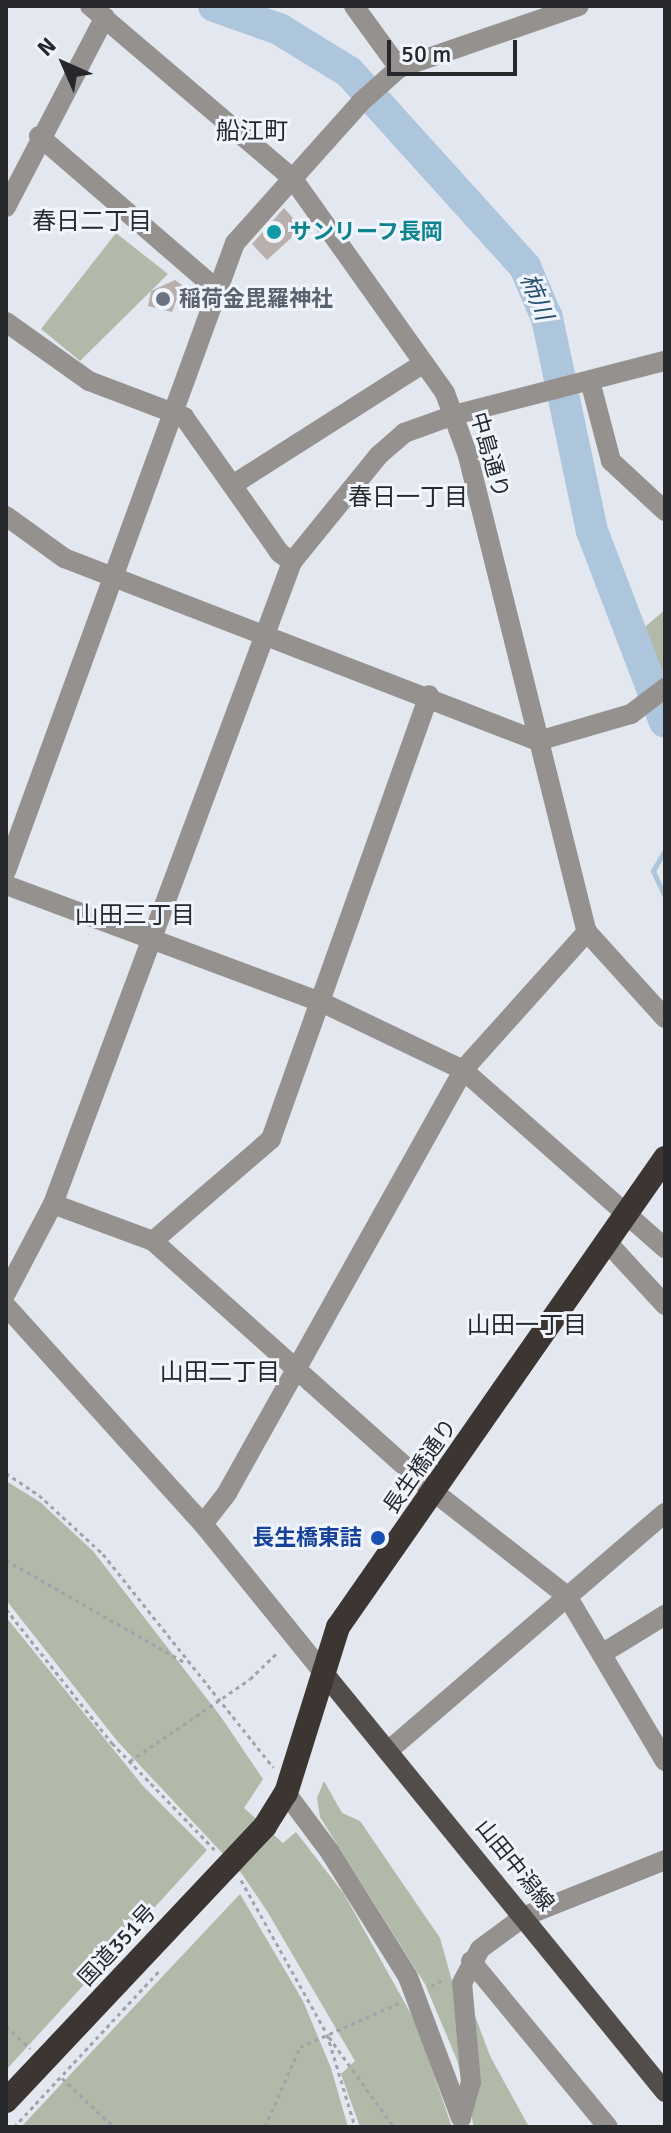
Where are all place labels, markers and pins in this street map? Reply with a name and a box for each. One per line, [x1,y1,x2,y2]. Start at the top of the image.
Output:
place label: サンリーフ長岡 [290,219,444,245]
marker: サンリーフ長岡 [265,223,283,241]
place label: 稲荷金毘羅神社 [179,286,333,312]
marker: 稲荷金毘羅神社 [154,290,172,308]
place label: 長生橋東詰 [252,1525,362,1551]
marker: 長生橋東詰 [369,1529,387,1547]

